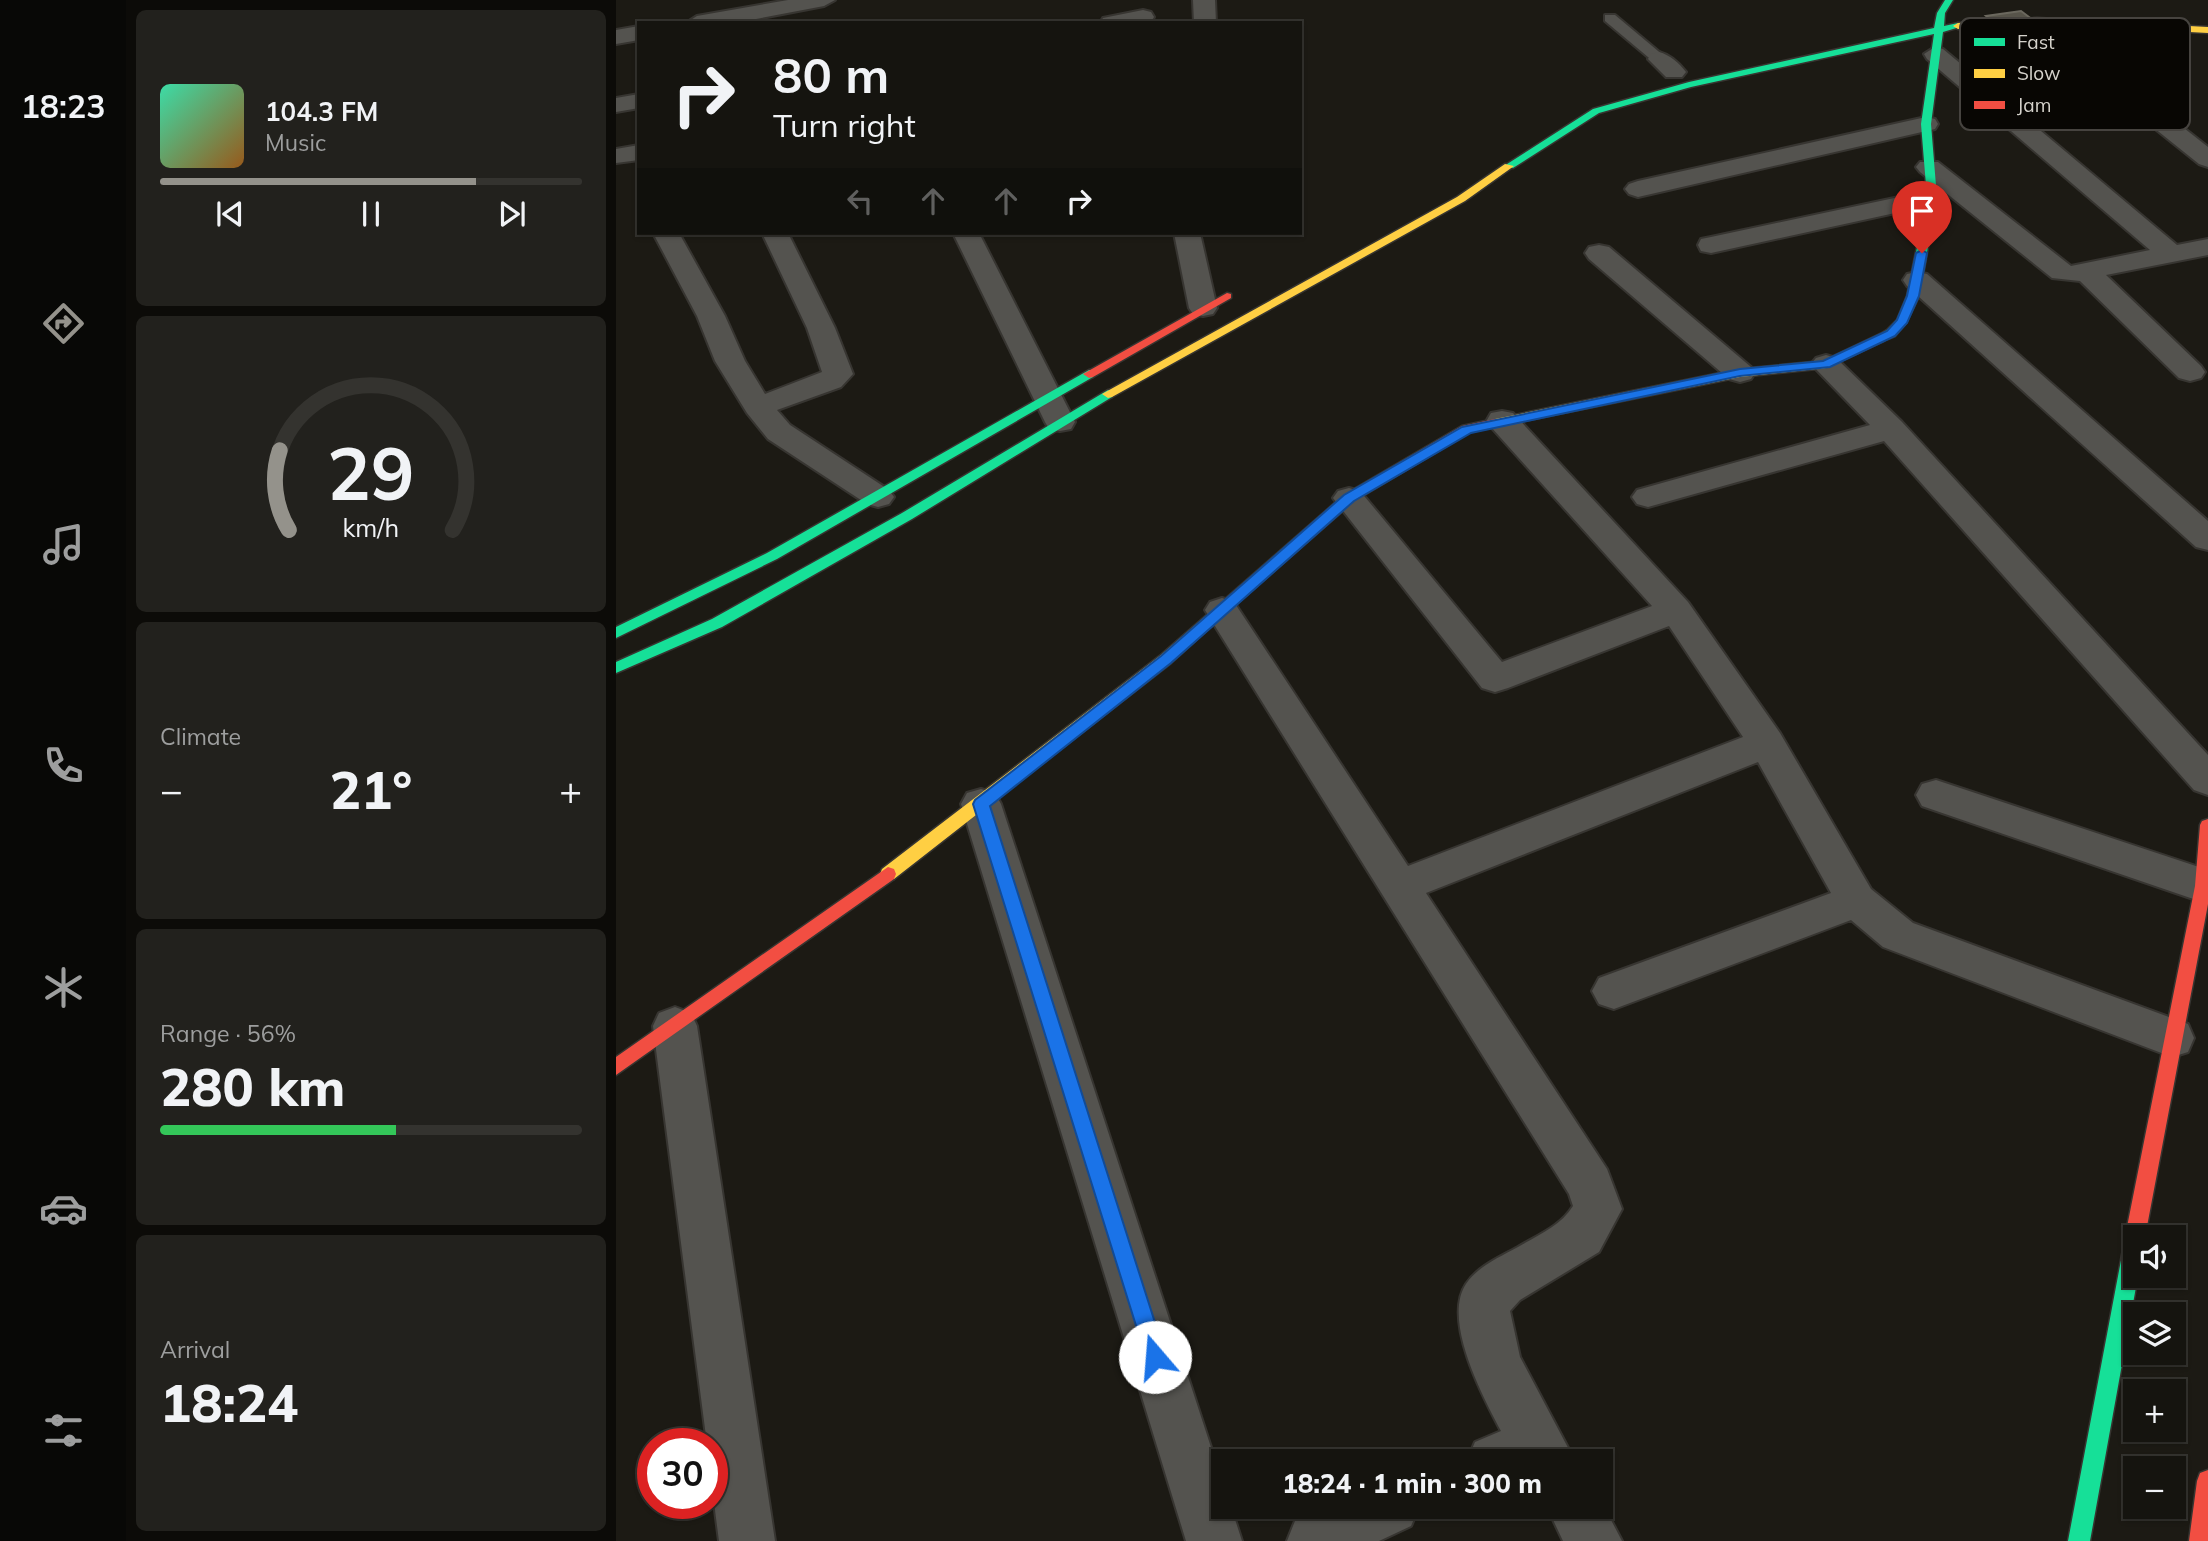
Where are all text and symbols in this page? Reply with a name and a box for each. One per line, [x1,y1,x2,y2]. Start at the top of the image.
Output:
legend [1960,18,2190,130]
text: Fast [2017,30,2055,54]
text: 80 m [773,44,889,105]
icon: right [658,49,749,140]
text: Slow [2017,61,2061,85]
text: 18:23 [21,86,105,126]
text: Jam [2017,93,2051,117]
text: 104.3 FM [265,95,378,128]
text: Turn right [773,105,916,145]
text: Music [265,128,326,157]
pin [1892,181,1952,253]
icon: left [841,182,879,220]
icon: ahead [914,182,952,220]
icon: ahead [987,182,1025,220]
icon: right [1060,182,1098,220]
icon: arrive [1903,192,1941,230]
icon: previous [211,195,249,233]
icon: pause [352,195,390,233]
icon: next [493,195,531,233]
icon: directions [39,299,88,348]
text: 29 [327,428,415,519]
text: km/h [343,512,399,543]
icon: music [39,520,88,569]
text: Climate [160,722,241,751]
icon: phone [39,741,88,790]
text: 21° [330,757,412,822]
text: − [160,766,183,814]
text: + [559,766,582,814]
icon: climate [39,963,88,1012]
text: Range · 56% [160,1019,296,1048]
text: 280 km [160,1054,345,1119]
icon: car [39,1184,88,1233]
map controls [2123,1225,2186,1519]
button: sound [2123,1225,2186,1288]
button: layers [2123,1302,2186,1365]
position arrow [1118,1320,1192,1394]
text: Arrival [160,1335,230,1364]
text: 18:24 [160,1370,298,1435]
button: + [2123,1379,2186,1442]
icon: filters [39,1406,88,1455]
speed limit sign: 30 [637,1428,728,1519]
button: − [2123,1456,2186,1519]
text: 18:24 · 1 min · 300 m [1282,1467,1542,1500]

